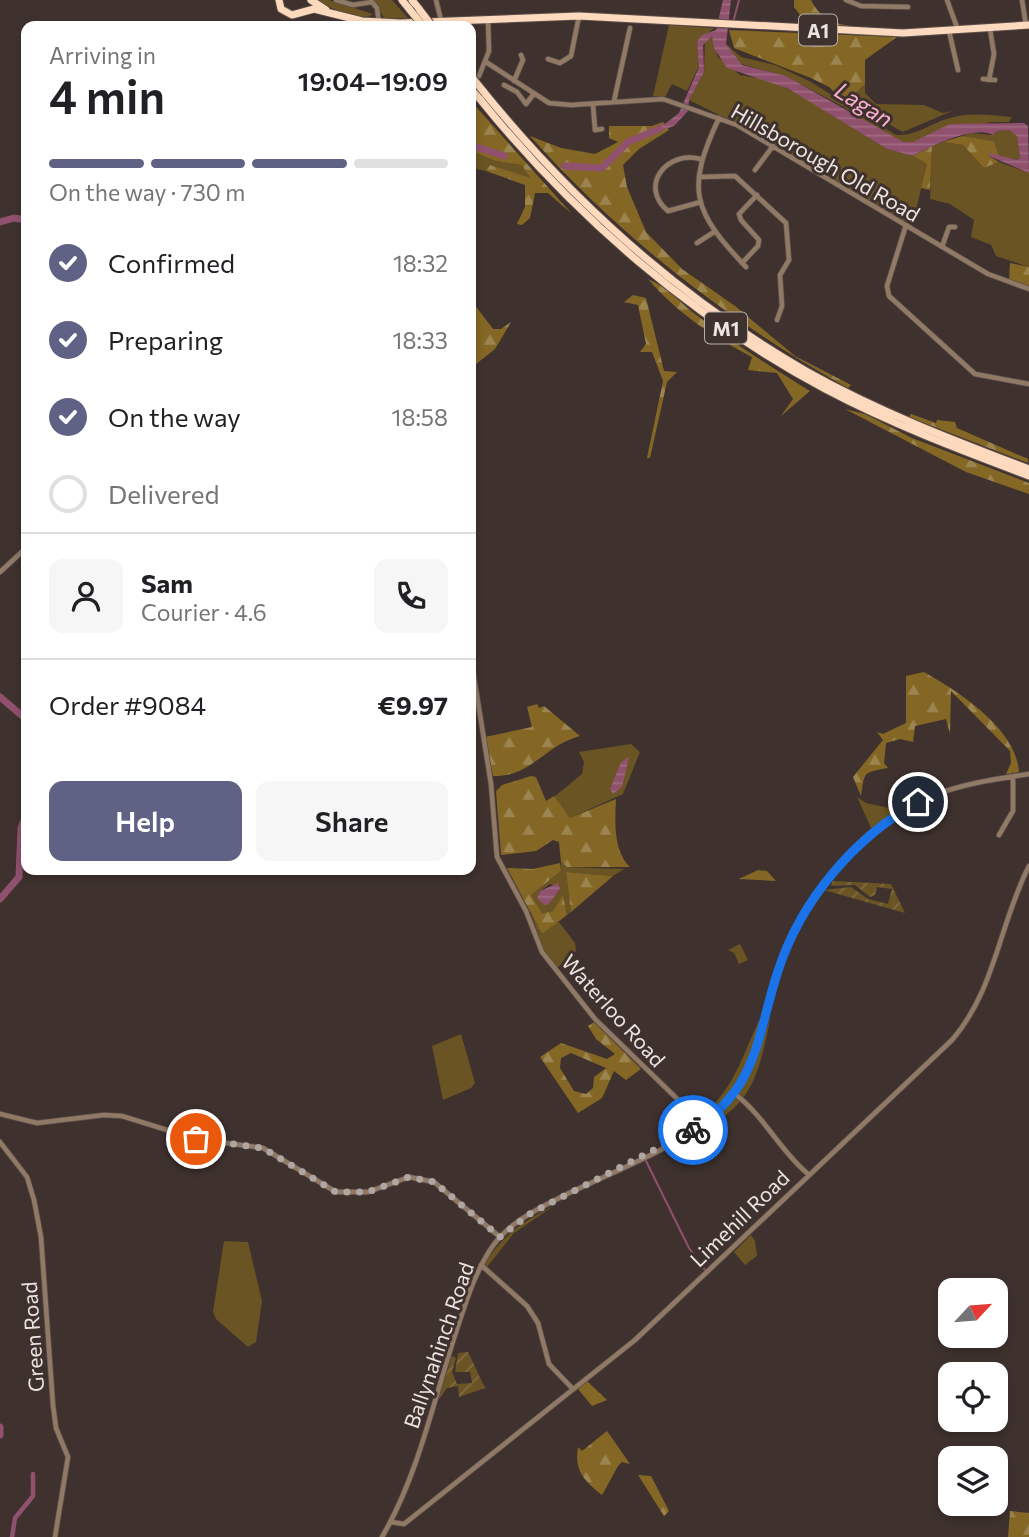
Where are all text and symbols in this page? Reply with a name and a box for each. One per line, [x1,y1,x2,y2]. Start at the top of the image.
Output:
road number: A1 [799,14,837,46]
text: Arriving in [49,41,156,69]
text: 19:04–19:09 [298,65,448,96]
text: 4 min [49,67,165,123]
water label: Lagan [830,76,898,132]
street label: Hillsborough Old Road [727,98,925,226]
text: On the way · 730 m [49,178,245,206]
icon: check [49,244,87,282]
text: Confirmed [108,247,235,278]
text: 18:32 [393,249,448,277]
road number: M1 [705,312,747,344]
icon: check [49,321,87,359]
text: Preparing [108,324,223,355]
text: 18:33 [393,326,448,354]
icon: check [49,398,87,436]
text: On the way [108,401,241,432]
text: 18:58 [392,403,448,431]
text: Delivered [108,478,219,509]
button: person [49,559,123,633]
button: phone [374,559,448,633]
text: Sam [141,567,193,598]
text: Courier · 4.6 [141,598,267,626]
text: Order #9084 [49,689,206,720]
text: €9.97 [377,689,448,720]
pin [888,772,948,832]
button: Help [49,781,242,861]
button: Share [256,781,448,861]
icon: home [899,783,937,821]
street label: Waterloo Road [557,949,671,1071]
courier [658,1095,728,1165]
pin [166,1109,226,1169]
icon: bike [674,1111,712,1149]
icon: bag [177,1120,215,1158]
street label: Limehill Road [684,1165,794,1271]
street label: Ballynahinch Road [398,1259,478,1431]
north arrow [938,1278,1008,1348]
map controls [938,1278,1008,1516]
street label: Green Road [16,1281,48,1393]
button: locate [938,1362,1008,1432]
button: layers [938,1446,1008,1516]

